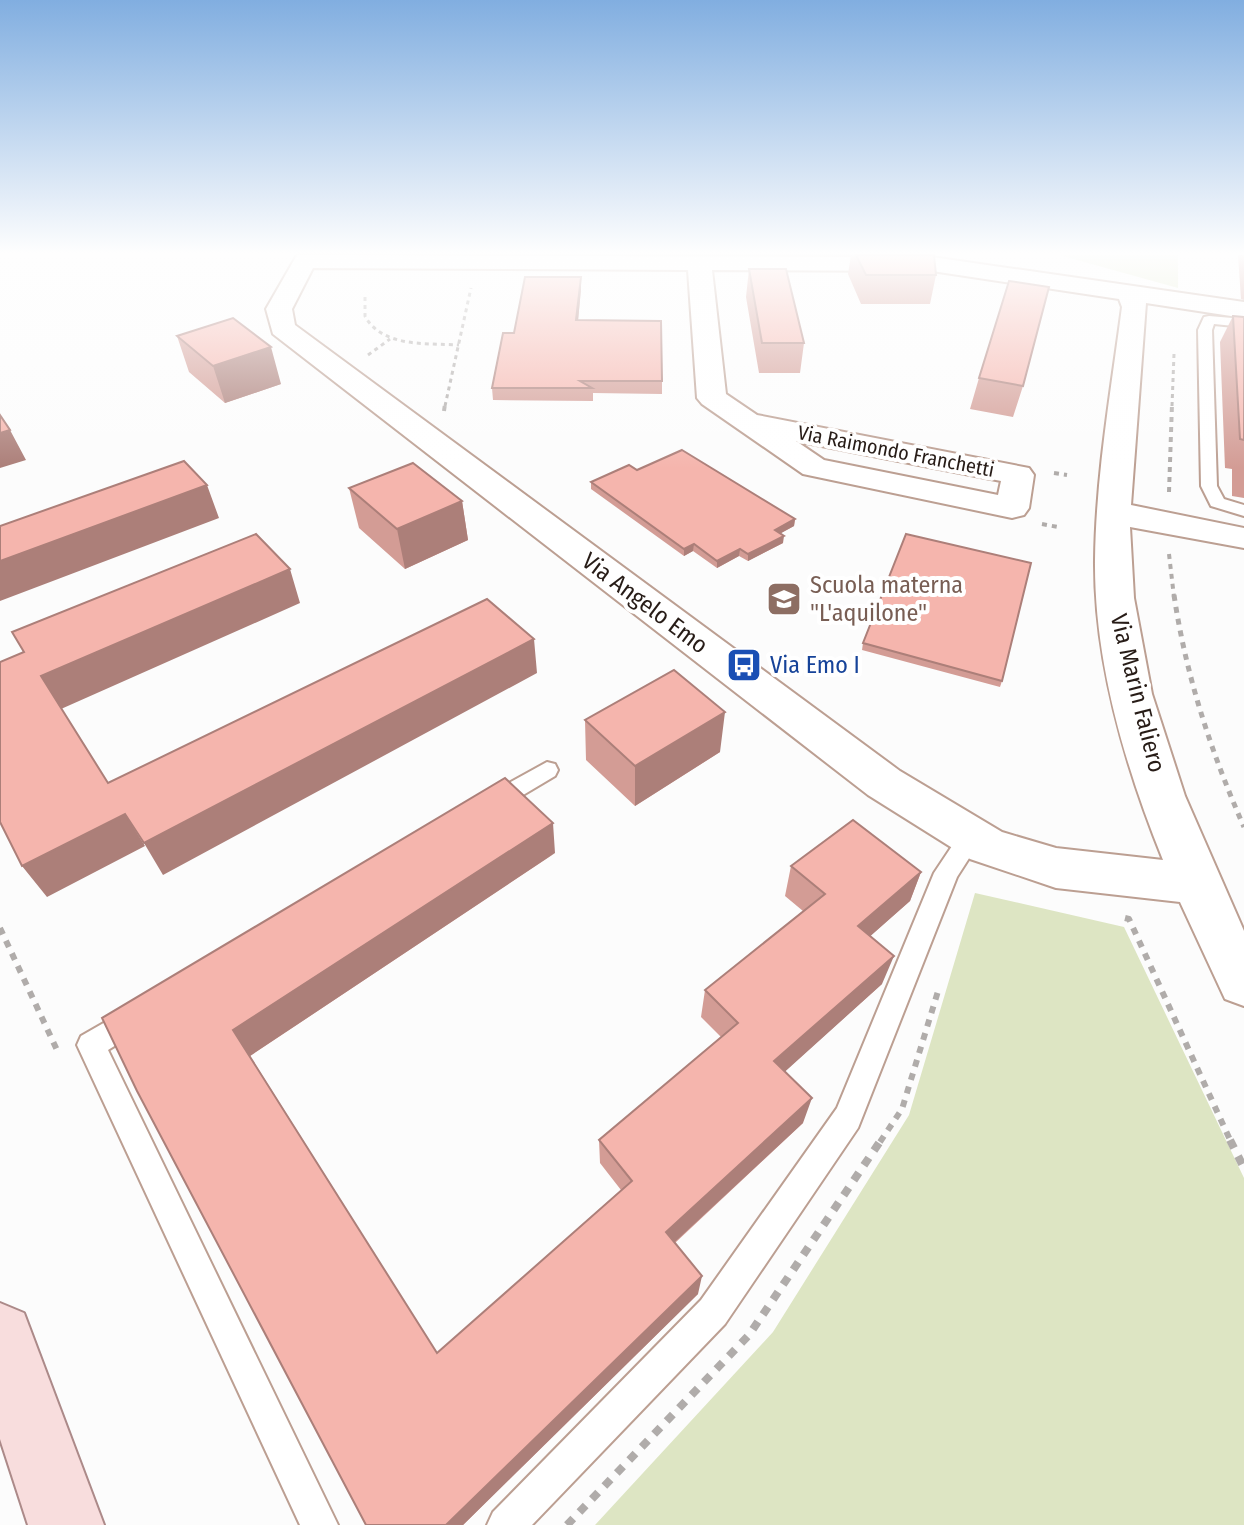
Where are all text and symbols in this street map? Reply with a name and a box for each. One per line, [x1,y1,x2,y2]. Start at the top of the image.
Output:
street label: Via Raimondo Franchetti [796,420,996,482]
street label: Via Angelo Emo [577,547,713,659]
place label: Scuola materna "L'aquilone" [810,571,963,627]
school or university icon: Scuola materna "L'aquilone" [765,580,803,618]
street label: Via Marin Faliero [1105,611,1171,775]
bus stop icon: Via Emo I [725,646,763,684]
place label: Via Emo I [770,651,860,679]

